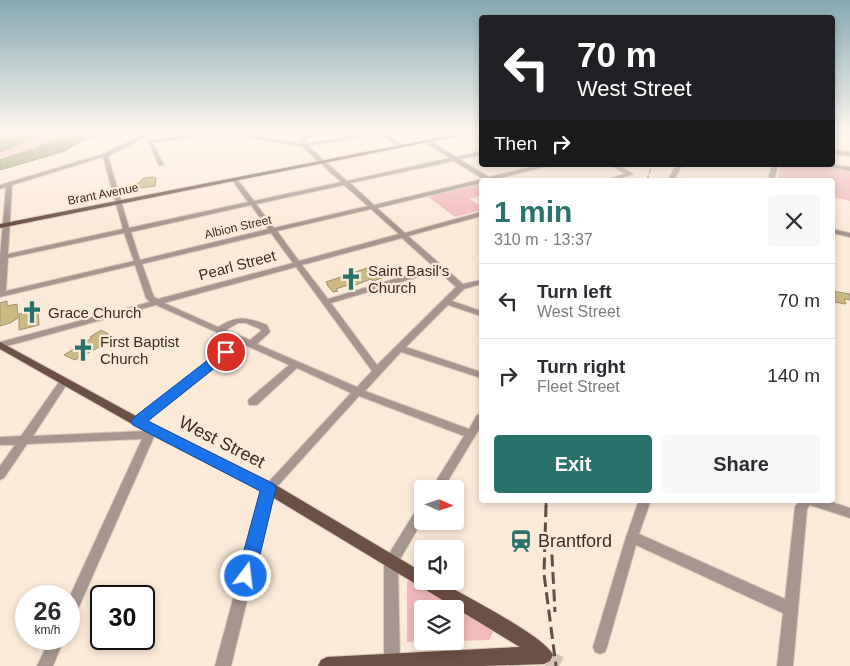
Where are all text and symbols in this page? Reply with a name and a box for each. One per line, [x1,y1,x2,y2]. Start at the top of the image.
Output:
icon: left [494,35,559,100]
text: 70 m [577,35,657,74]
text: West Street [577,76,692,101]
icon: right [547,130,575,158]
text: Then [494,133,537,154]
street label: Brant Avenue [66,180,140,208]
text: 1 min [494,195,572,228]
button: close [768,195,820,247]
street label: Albion Street [203,212,274,242]
text: 310 m · 13:37 [494,231,593,248]
street label: Pearl Street [197,246,278,283]
place label: Saint Basil's Church [368,262,449,296]
church icon: Saint Basil's Church [338,266,364,292]
text: Turn left [537,281,612,302]
icon: left [494,287,522,315]
text: 70 m [778,290,820,311]
church icon: Grace Church [19,299,45,325]
text: West Street [537,303,620,320]
place label: Grace Church [48,304,141,321]
pin [205,331,247,373]
place label: First Baptist Church [100,333,180,367]
church icon: First Baptist Church [70,337,96,363]
icon: arrive [212,338,240,366]
text: Turn right [537,356,625,377]
icon: right [494,362,522,390]
text: 140 m [767,365,820,386]
text: Fleet Street [537,378,620,395]
street label: West Street [176,412,268,472]
button: Exit [494,435,652,493]
button: Share [662,435,820,493]
north arrow [414,480,464,530]
map controls [414,480,464,650]
station icon: Brantford [508,528,534,554]
place label: Brantford [538,531,612,551]
button: sound [414,540,464,590]
position arrow [219,549,271,601]
speed limit sign: 30 [90,585,155,650]
text: 26 [34,597,61,625]
button: layers [414,600,464,650]
text: km/h [34,623,61,637]

